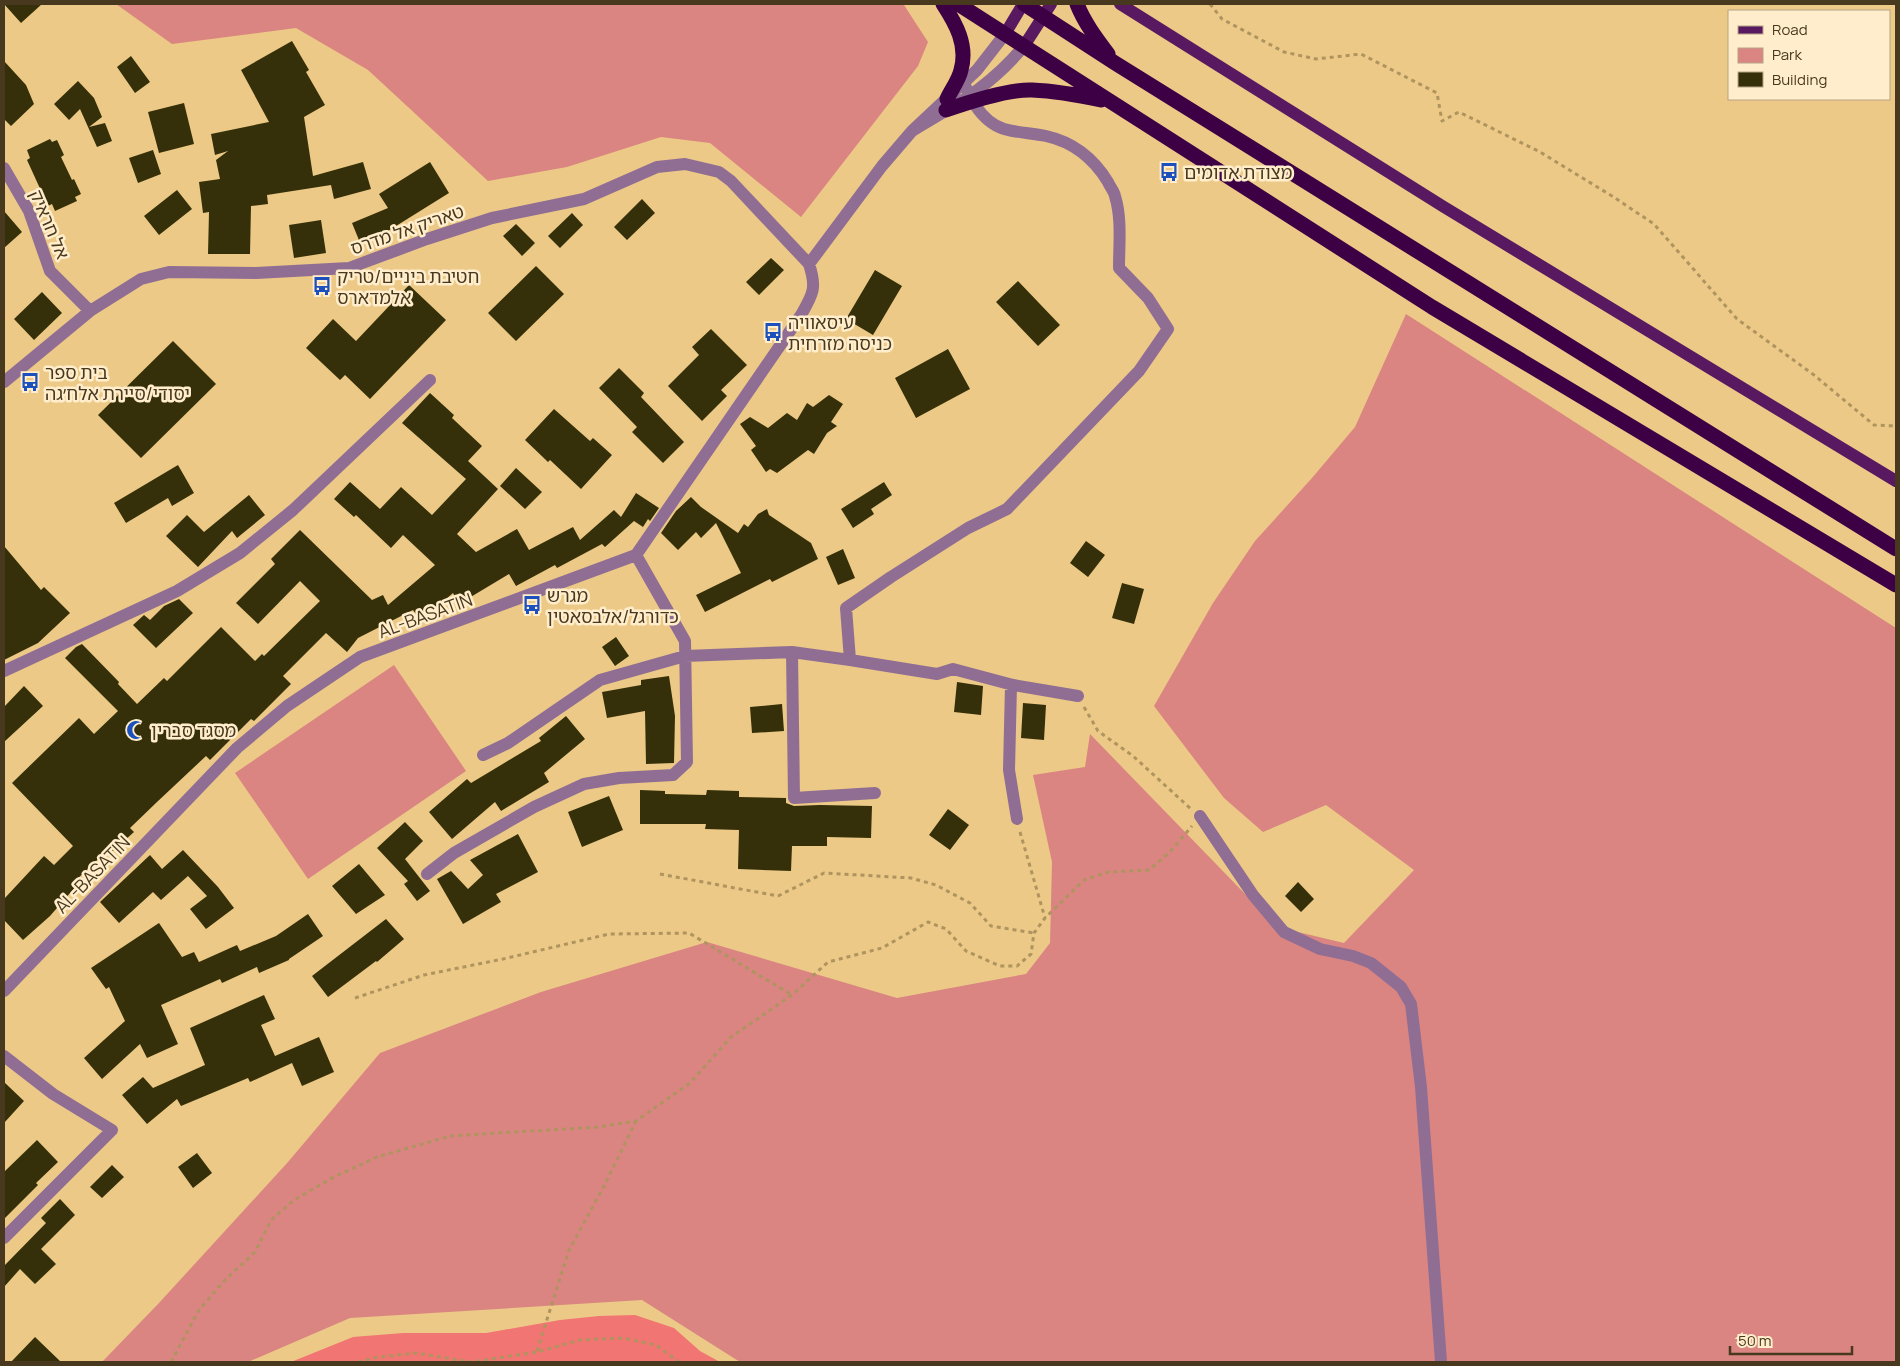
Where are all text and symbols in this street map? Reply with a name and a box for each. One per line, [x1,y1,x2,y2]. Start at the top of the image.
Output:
legend [1728,10,1890,100]
text: Road [1772,19,1808,40]
text: Park [1772,44,1802,65]
text: Building [1772,69,1827,90]
place label: מצודת אדומים [1184,160,1293,184]
bus stop icon: מצודת אדומים [1158,161,1180,183]
street label: אל חראיק [25,186,75,262]
street label: טאריק אל מדרס [347,198,467,260]
place label: חטיבת ביניים/טריק אלמדארס [337,264,479,309]
bus stop icon: חטיבת ביניים/טריק אלמדארס [311,275,333,297]
place label: עיסאוויה כניסה מזרחית [788,310,892,355]
bus stop icon: עיסאוויה כניסה מזרחית [762,321,784,343]
place label: בית ספר יסודי/סיירת אלח׳גה [45,360,190,405]
bus stop icon: בית ספר יסודי/סיירת אלח׳גה [19,371,41,393]
place label: מגרש כדורגל/אלבסאטין [547,583,679,628]
street label: AL-BASATIN [374,587,476,643]
bus stop icon: מגרש כדורגל/אלבסאטין [521,594,543,616]
place label: מסגד סברין [151,718,236,742]
mosque icon: מסגד סברין [125,719,147,741]
street label: AL-BASATIN [49,830,135,918]
scale bar [1730,1324,1852,1356]
text: 50 m [1738,1330,1772,1351]

